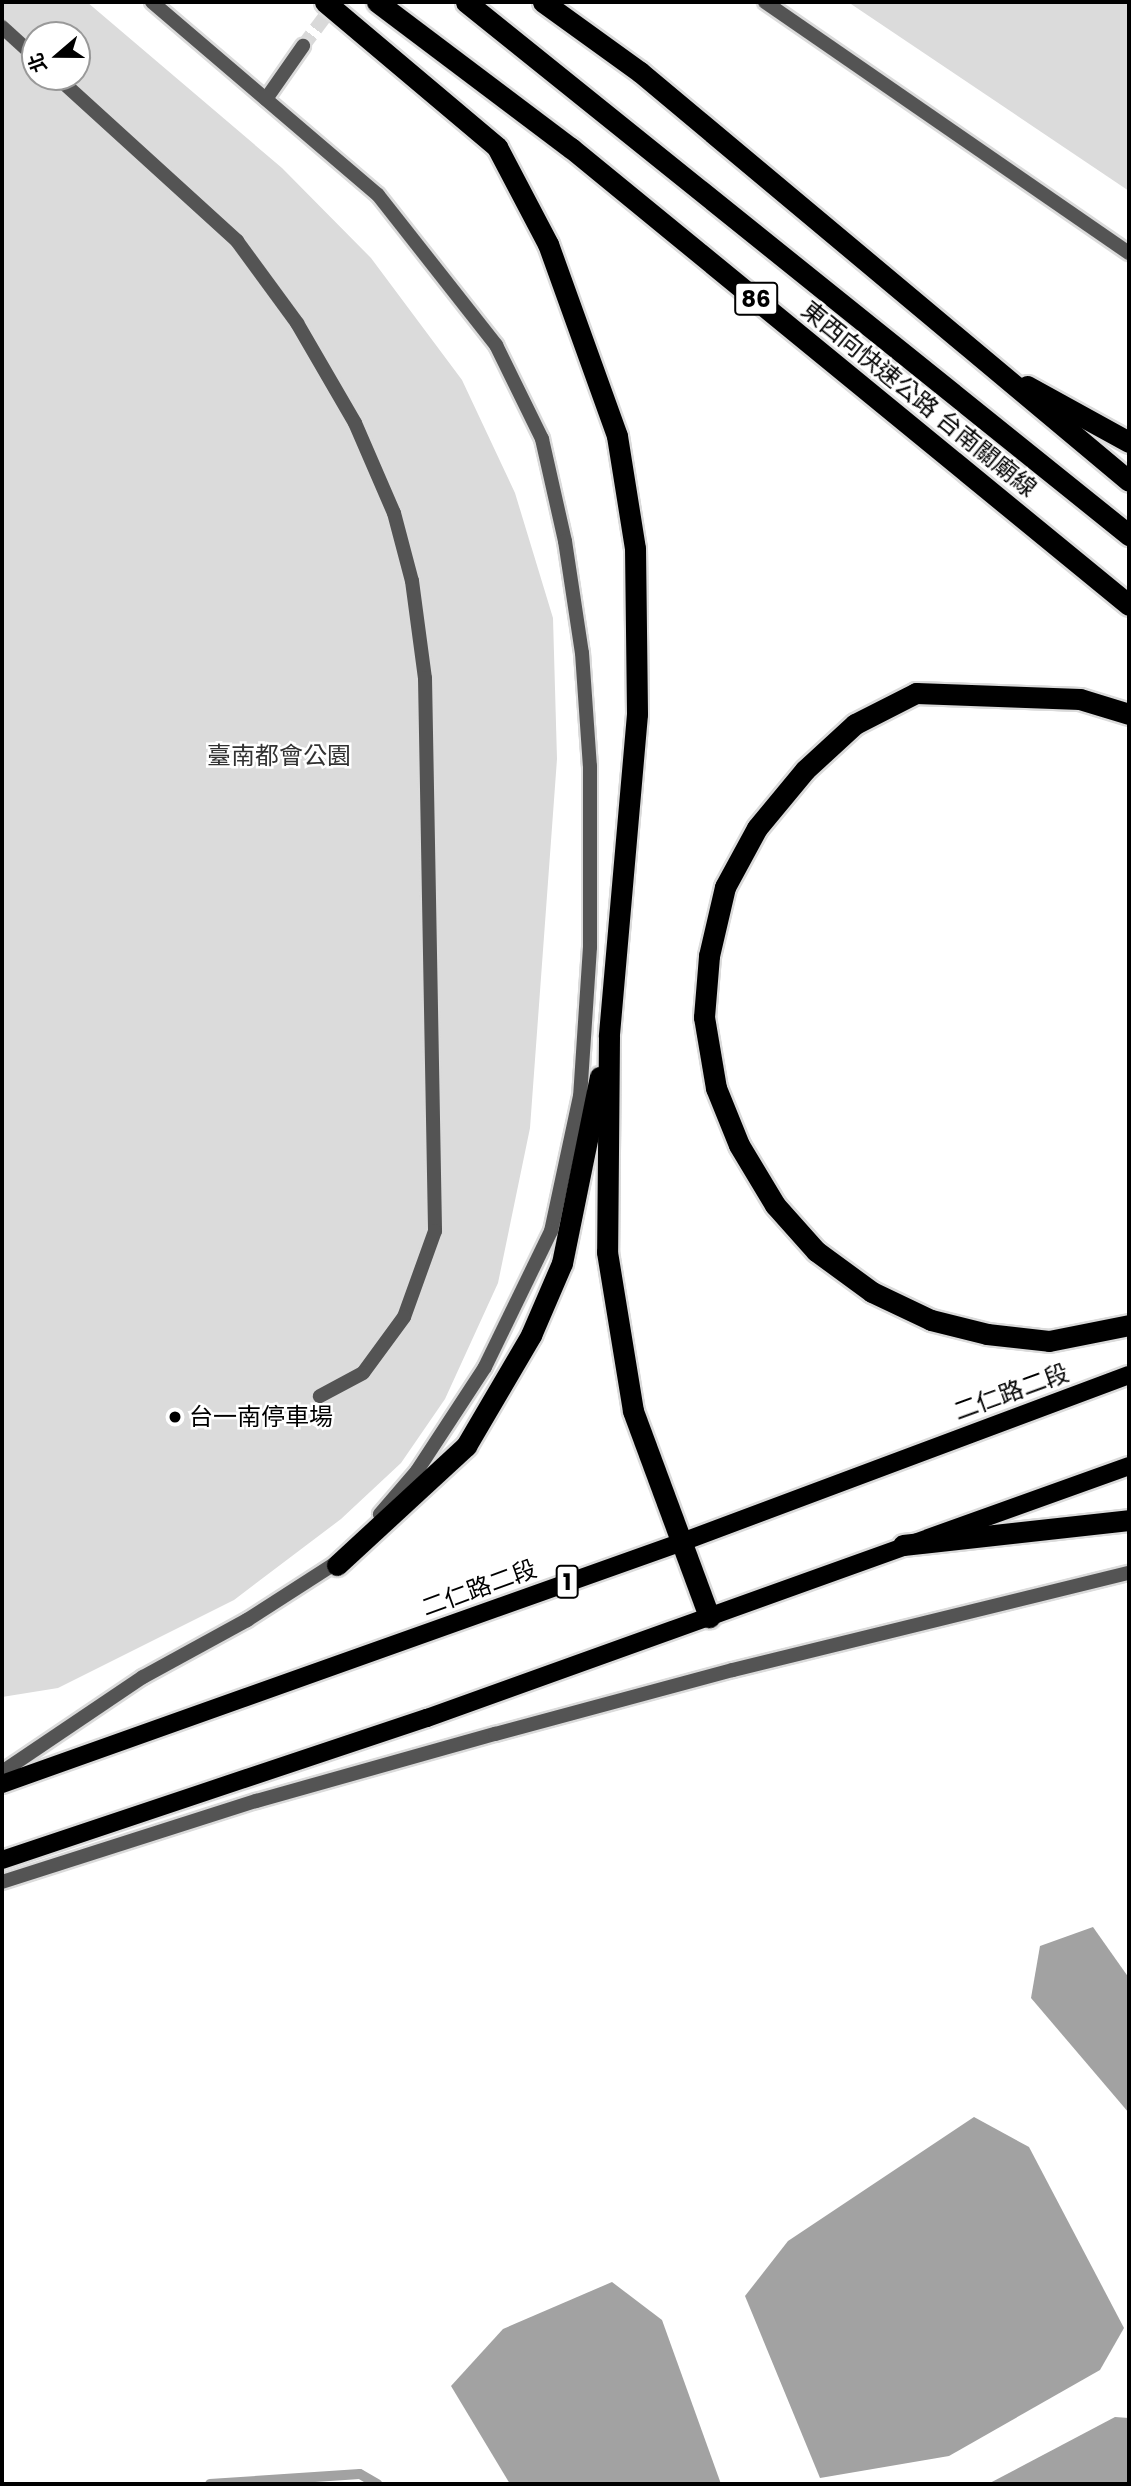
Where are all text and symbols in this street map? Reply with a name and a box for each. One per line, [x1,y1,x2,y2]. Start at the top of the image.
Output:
north arrow [21,21,91,91]
text: 北 [22,49,54,76]
road number: 86 [733,280,779,318]
street label: 東西向快速公路 台南關廟線 [796,295,1042,503]
park label: 臺南都會公園 [207,742,351,770]
street label: 二仁路二段 [950,1358,1072,1426]
place label: 台一南停車場 [189,1403,333,1431]
marker: 台一南停車場 [167,1409,183,1425]
street label: 二仁路二段 [418,1554,540,1622]
road number: 1 [555,1562,579,1602]

